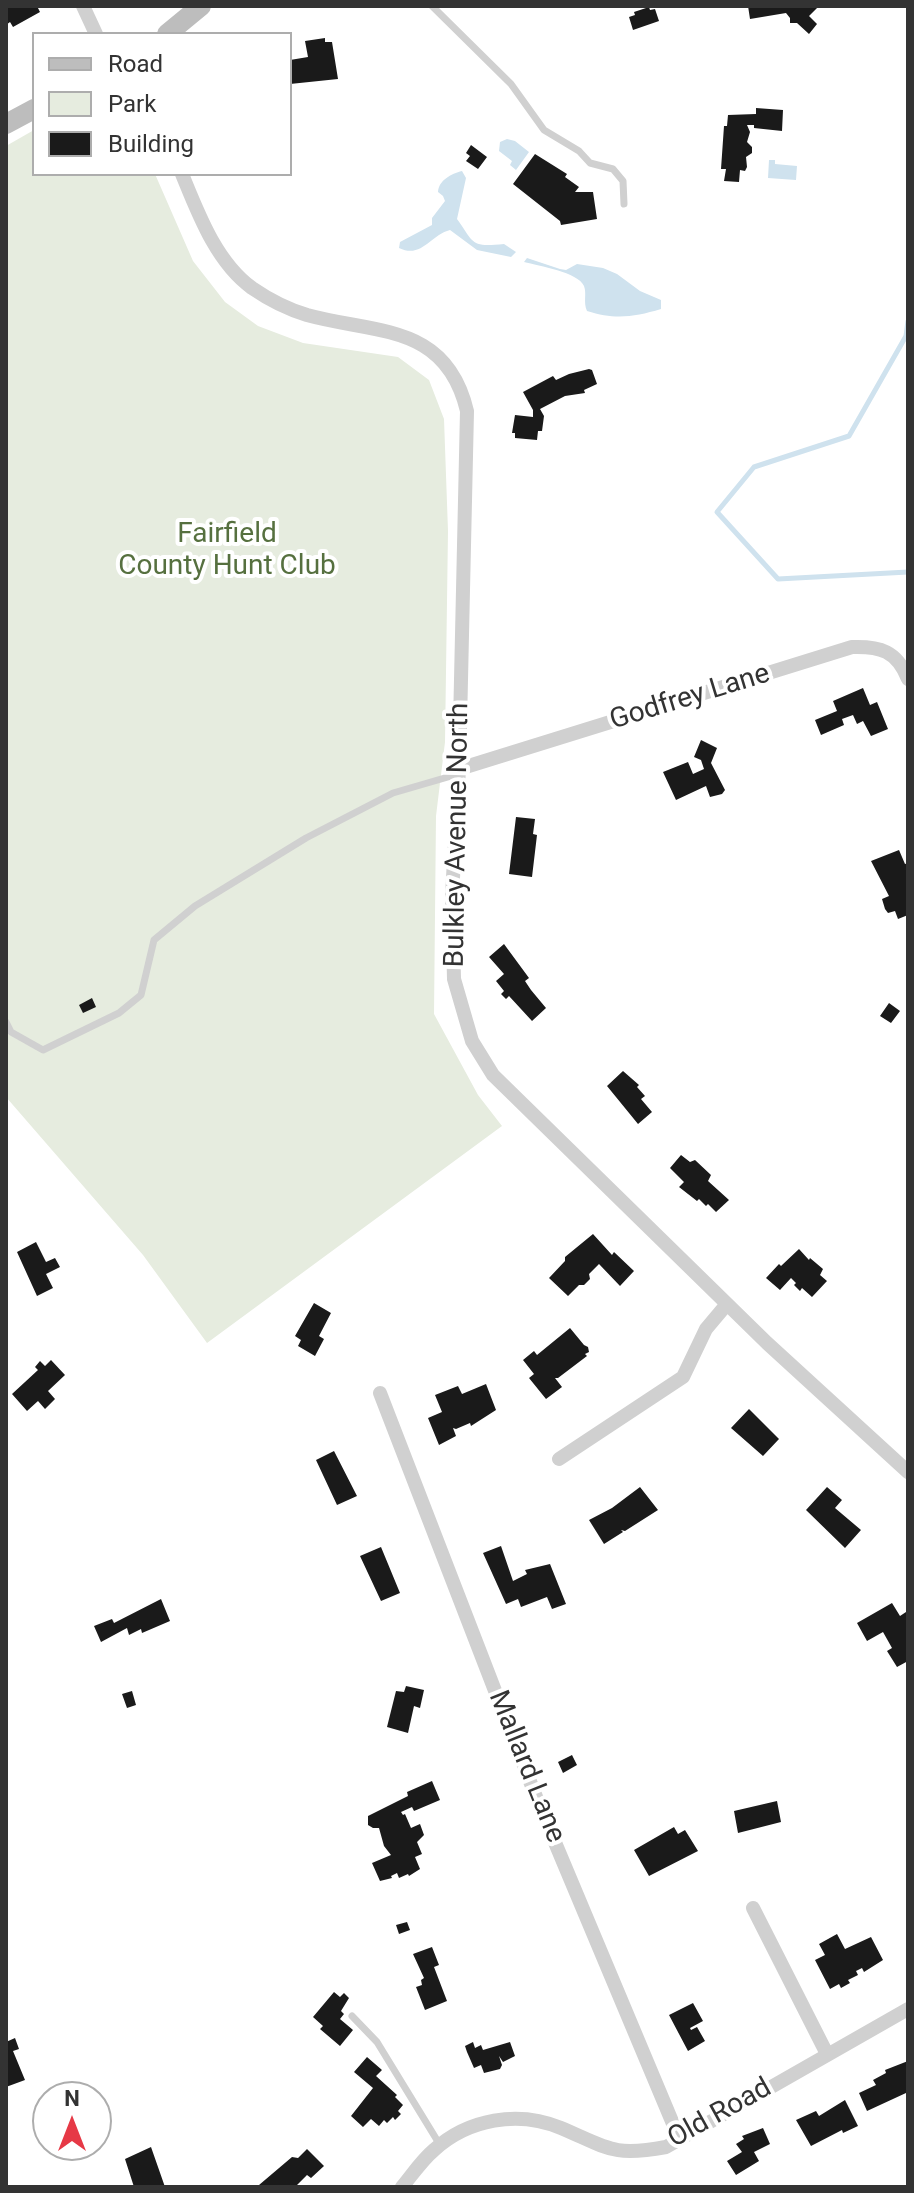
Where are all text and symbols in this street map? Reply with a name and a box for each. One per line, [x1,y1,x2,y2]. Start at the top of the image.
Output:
legend [32,32,292,176]
text: Road [108,50,163,78]
text: Park [108,90,156,118]
text: Building [108,130,194,158]
park label: Fairfield County Hunt Club [118,518,336,584]
street label: Godfrey Lane [606,658,774,738]
street label: Bulkley Avenue North [439,702,477,968]
street label: Mallard Lane [480,1686,572,1848]
street label: Old Road [662,2072,778,2156]
north arrow [32,2081,112,2161]
text: N [64,2086,80,2111]

